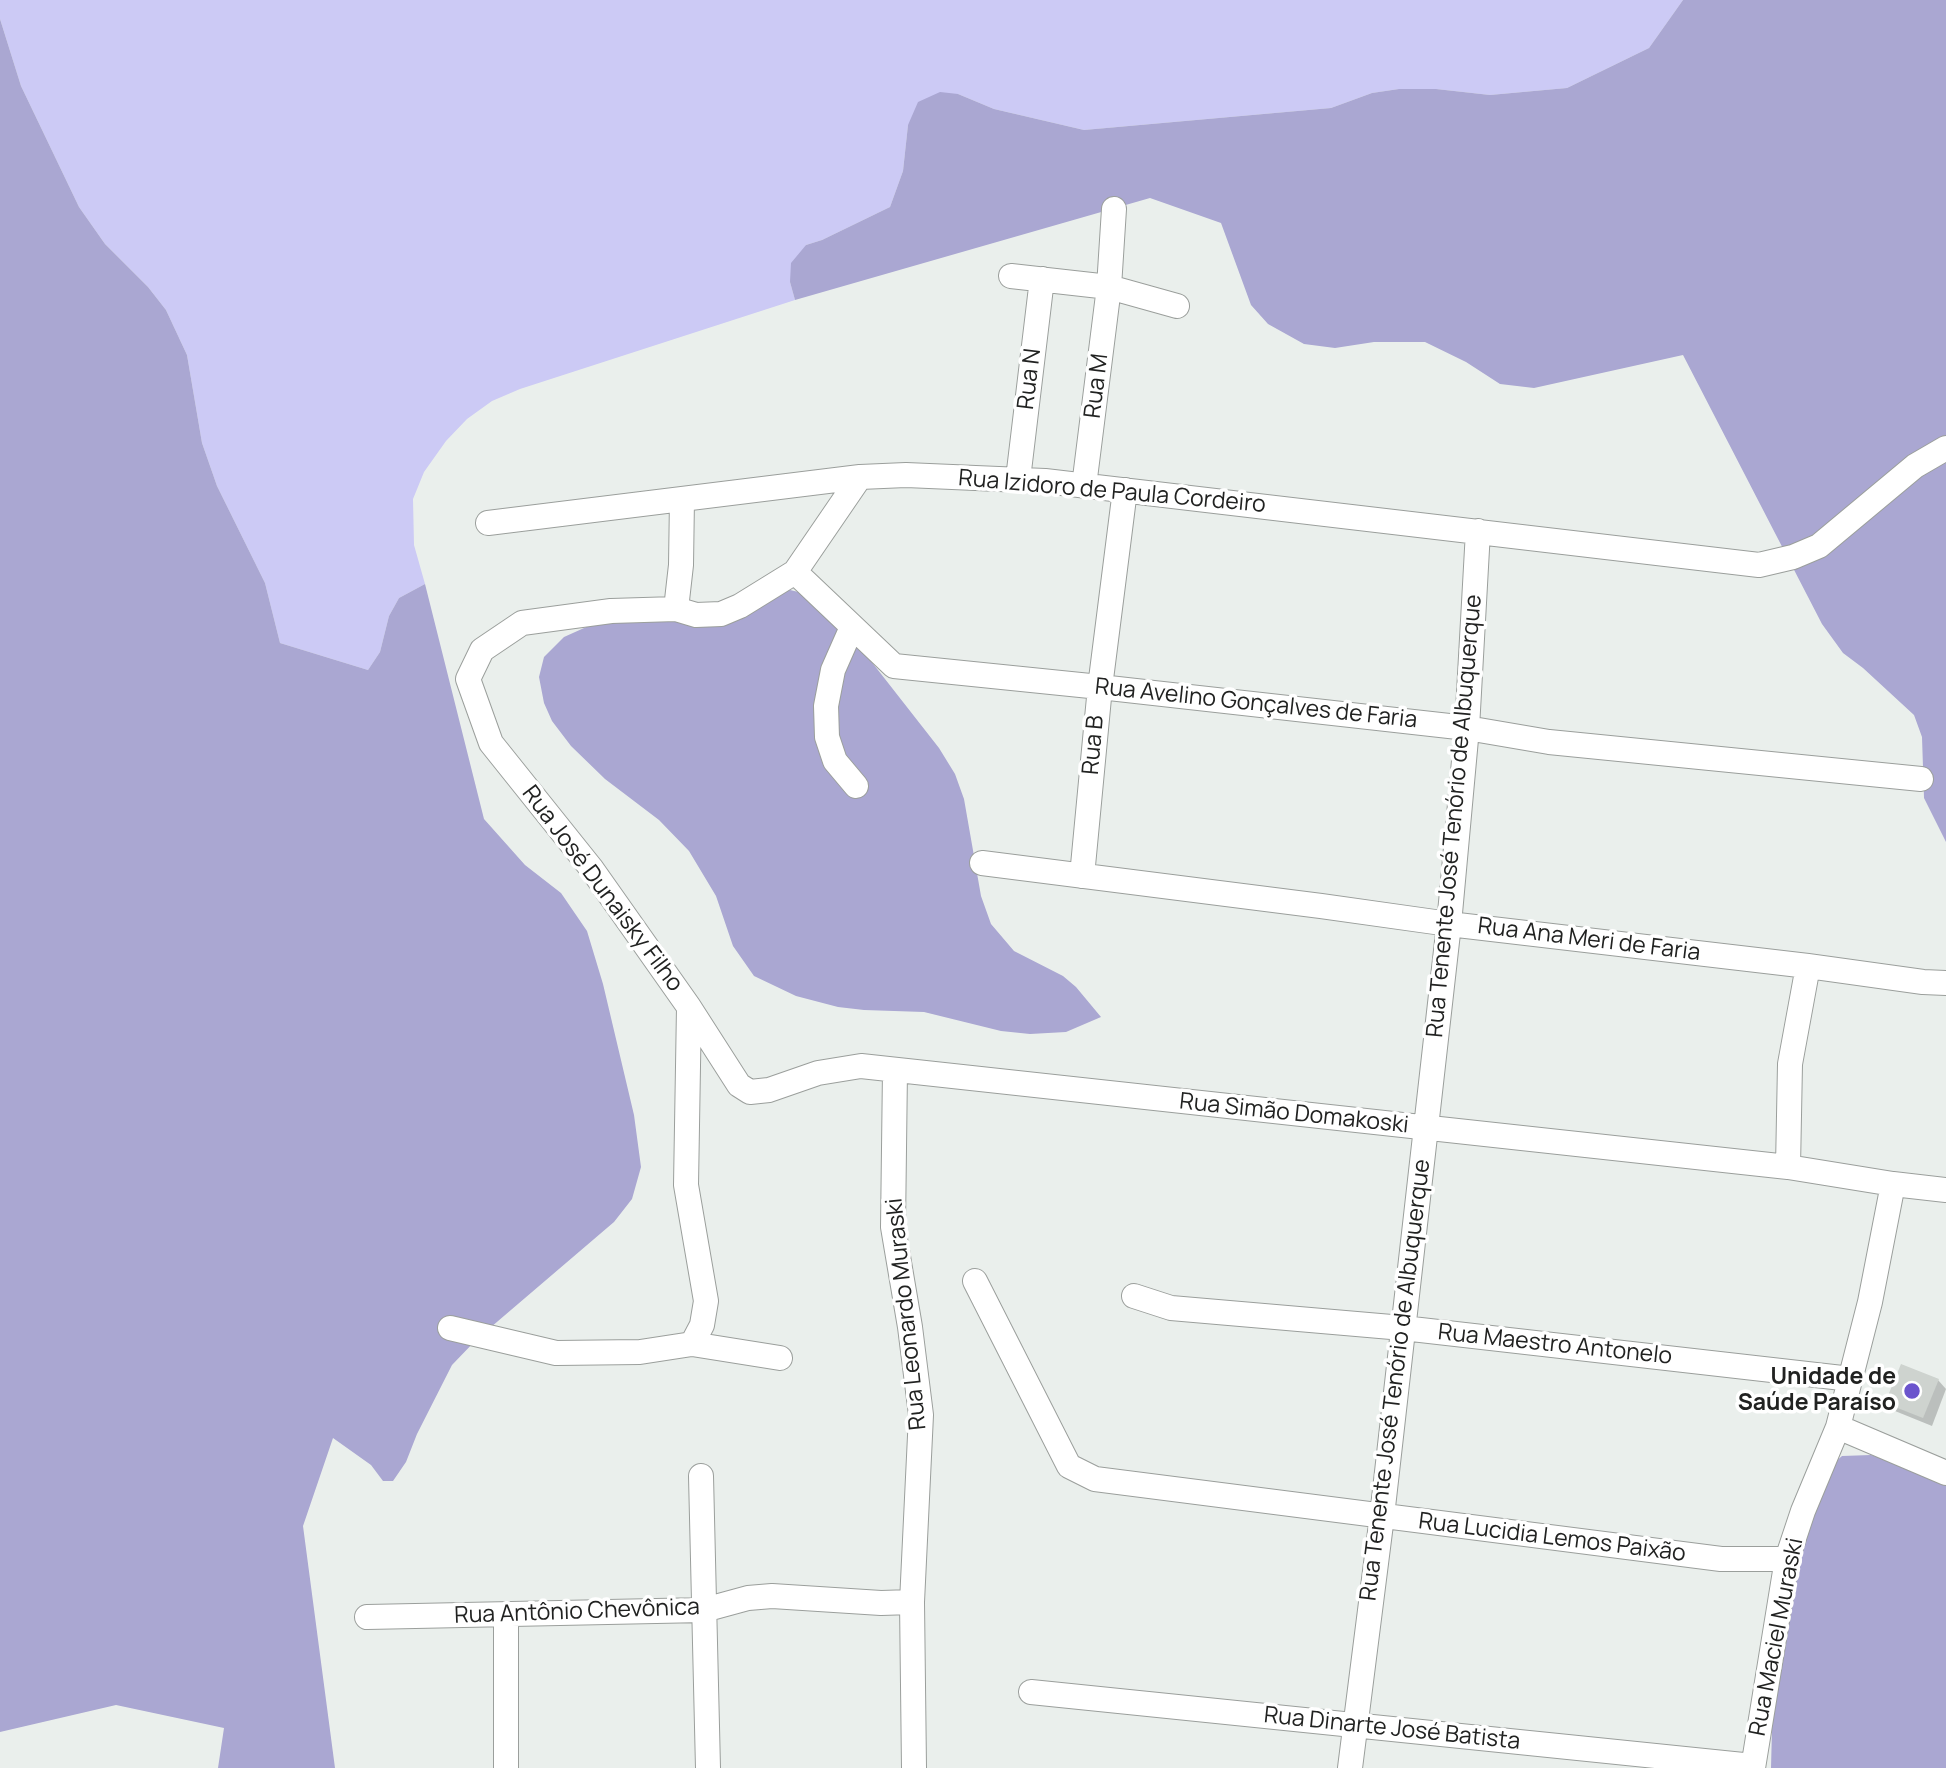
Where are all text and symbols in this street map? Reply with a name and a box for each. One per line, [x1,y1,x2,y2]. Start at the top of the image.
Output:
street label: Rua N [1013,347,1047,411]
street label: Rua M [1079,352,1115,420]
street label: Rua Izidoro de Paula Cordeiro [957,465,1267,519]
street label: Rua Tenente José Tenório de Albuquerque [1422,593,1488,1039]
street label: Rua Avelino Gonçalves de Faria [1093,673,1419,735]
street label: Rua B [1078,714,1110,776]
street label: Rua José Dunaisky Filho [516,781,688,997]
street label: Rua Ana Meri de Faria [1476,913,1702,967]
street label: Rua Simão Domakoski [1178,1088,1410,1140]
street label: Rua Tenente José Tenório de Albuquerque [1355,1158,1437,1602]
street label: Rua Leonardo Muraski [881,1197,933,1431]
street label: Rua Maestro Antonelo [1437,1319,1673,1371]
place label: Unidade de Saúde Paraíso [1738,1364,1896,1418]
marker: Unidade de Saúde Paraíso [1902,1381,1922,1401]
street label: Rua Lucidia Lemos Paixão [1417,1508,1687,1568]
street label: Rua Maciel Muraski [1744,1536,1810,1738]
street label: Rua Antônio Chevônica [454,1594,700,1630]
street label: Rua Dinarte José Batista [1262,1702,1522,1756]

